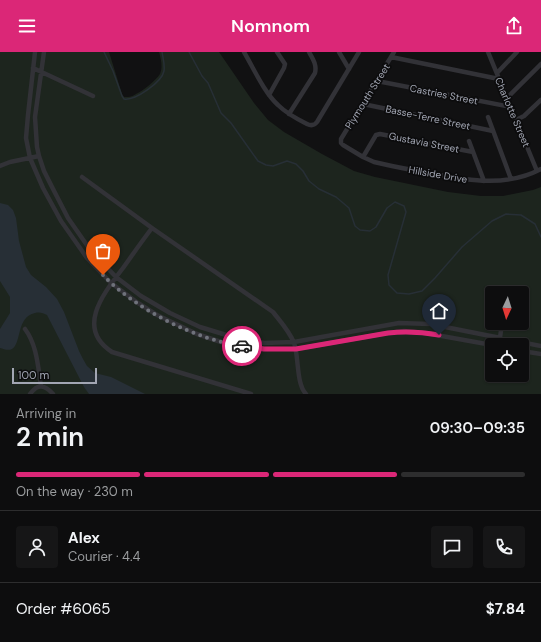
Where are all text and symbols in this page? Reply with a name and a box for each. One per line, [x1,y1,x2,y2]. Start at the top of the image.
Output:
text: Nomnom [231,14,310,38]
icon: menu [16,15,38,37]
icon: share [503,15,525,37]
street label: Plymouth Street [342,61,393,131]
street label: Charlotte Street [492,75,533,149]
street label: Castries Street [409,82,479,107]
street label: Basse-Terre Street [384,102,472,133]
street label: Gustavia Street [388,129,460,156]
street label: Hillside Drive [408,163,469,186]
pin [86,234,120,275]
icon: bag [92,240,114,262]
north arrow [485,286,529,330]
map controls [485,286,529,382]
pin [422,294,456,335]
icon: home [428,300,450,322]
courier [222,326,262,366]
icon: car [231,335,253,357]
button: locate [485,338,529,382]
scale bar [12,366,97,385]
text: 100 m [18,368,49,382]
text: Arriving in [16,405,76,422]
text: 09:30–09:35 [430,418,525,438]
text: 2 min [16,420,84,454]
text: On the way · 230 m [16,483,133,500]
button: person [16,526,58,568]
button: chat [431,526,473,568]
button: phone [483,526,525,568]
text: Alex [68,528,100,548]
text: Courier · 4.4 [68,548,140,565]
text: Order #6065 [16,599,110,619]
text: $7.84 [486,599,525,619]

